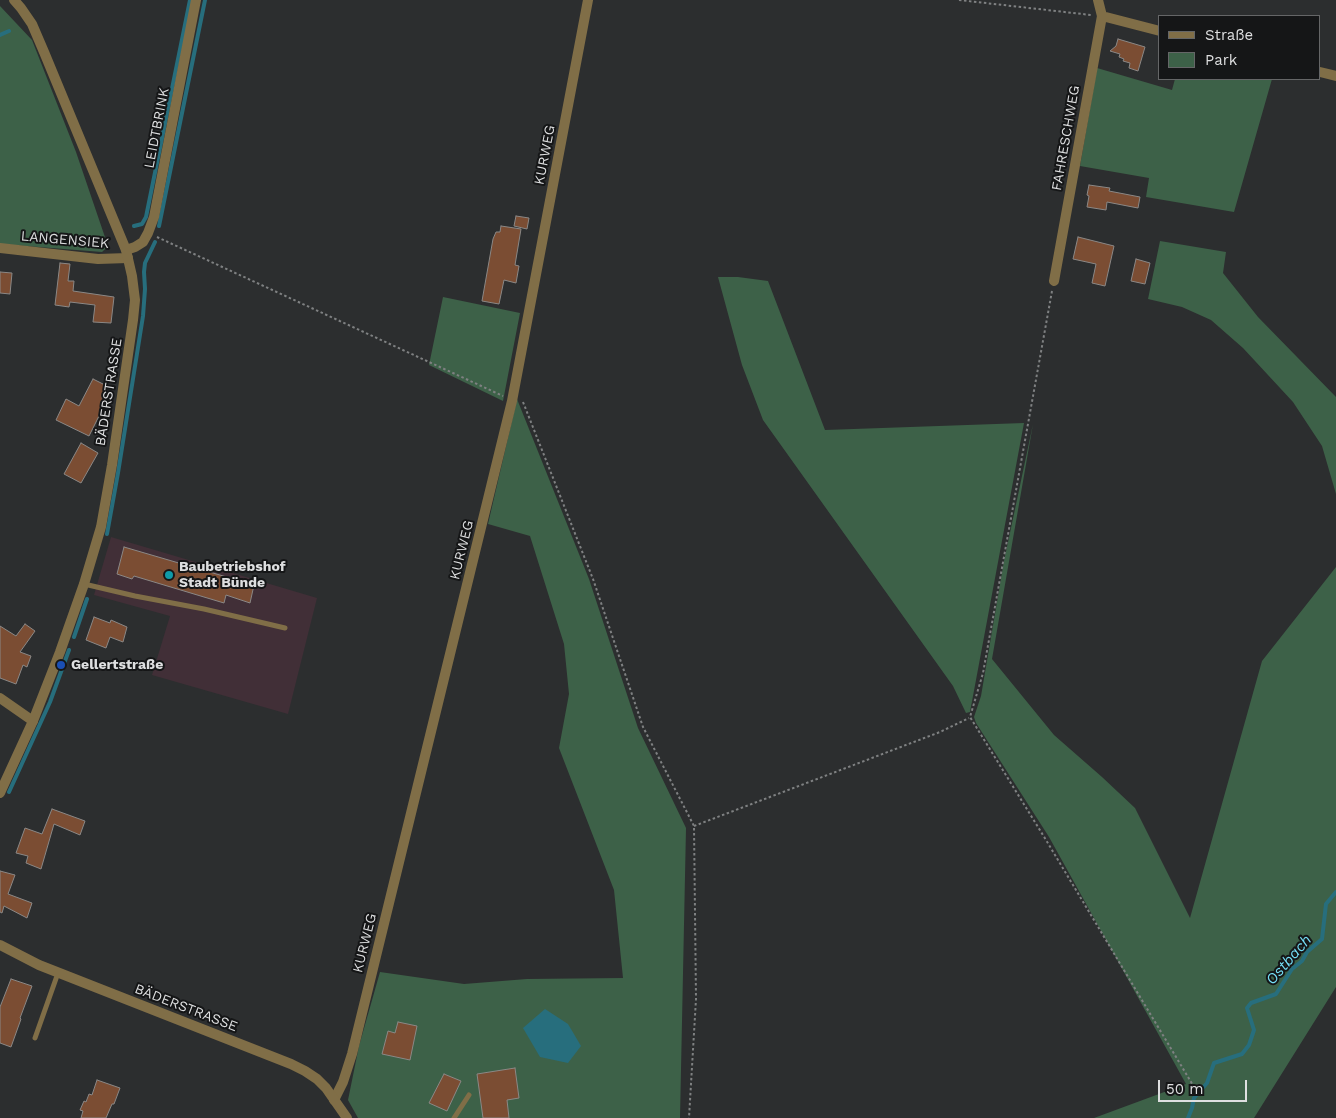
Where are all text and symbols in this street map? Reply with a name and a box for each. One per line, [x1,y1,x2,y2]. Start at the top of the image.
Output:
legend [1158,15,1321,80]
text: Straße [1205,26,1253,44]
text: Park [1205,51,1237,69]
street label: FAHRESCHWEG [1048,84,1084,192]
street label: LEIDTBRINK [141,86,173,170]
street label: KURWEG [531,124,559,186]
street label: LANGENSIEK [20,228,110,252]
street label: BÄDERSTRASSE [92,337,126,447]
street label: KURWEG [447,519,477,581]
place label: Baubetriebshof Stadt Bünde [179,559,286,592]
marker: Baubetriebshof Stadt Bünde [163,569,175,581]
place label: Gellertstraße [71,657,163,673]
marker: Gellertstraße [55,659,67,671]
street label: KURWEG [350,912,380,974]
water label: Ostbach [1262,931,1316,989]
street label: BÄDERSTRASSE [132,981,240,1035]
scale bar [1161,1070,1250,1102]
text: 50 m [1166,1080,1203,1098]

